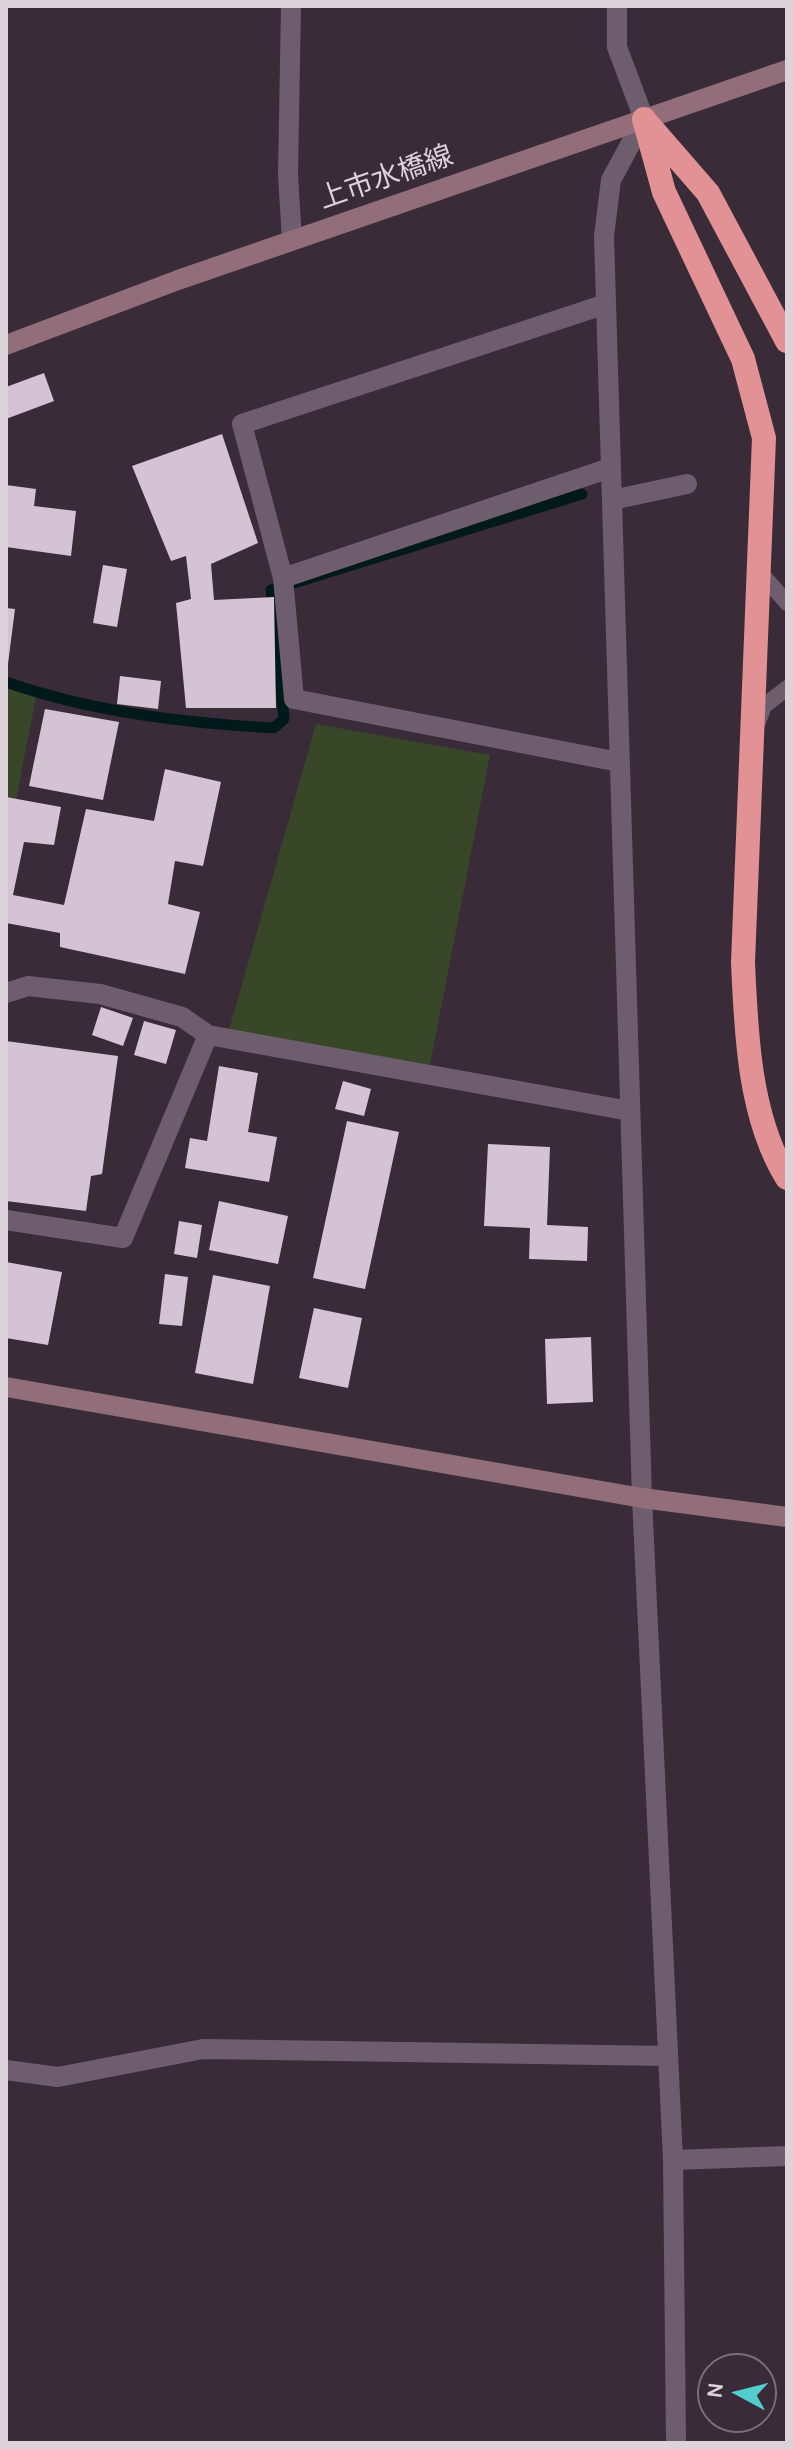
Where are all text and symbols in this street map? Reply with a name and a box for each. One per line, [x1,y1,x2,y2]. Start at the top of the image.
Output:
street label: 上市水橋線 [314,139,458,217]
north arrow [697,2353,777,2433]
text: N [701,2381,729,2400]

